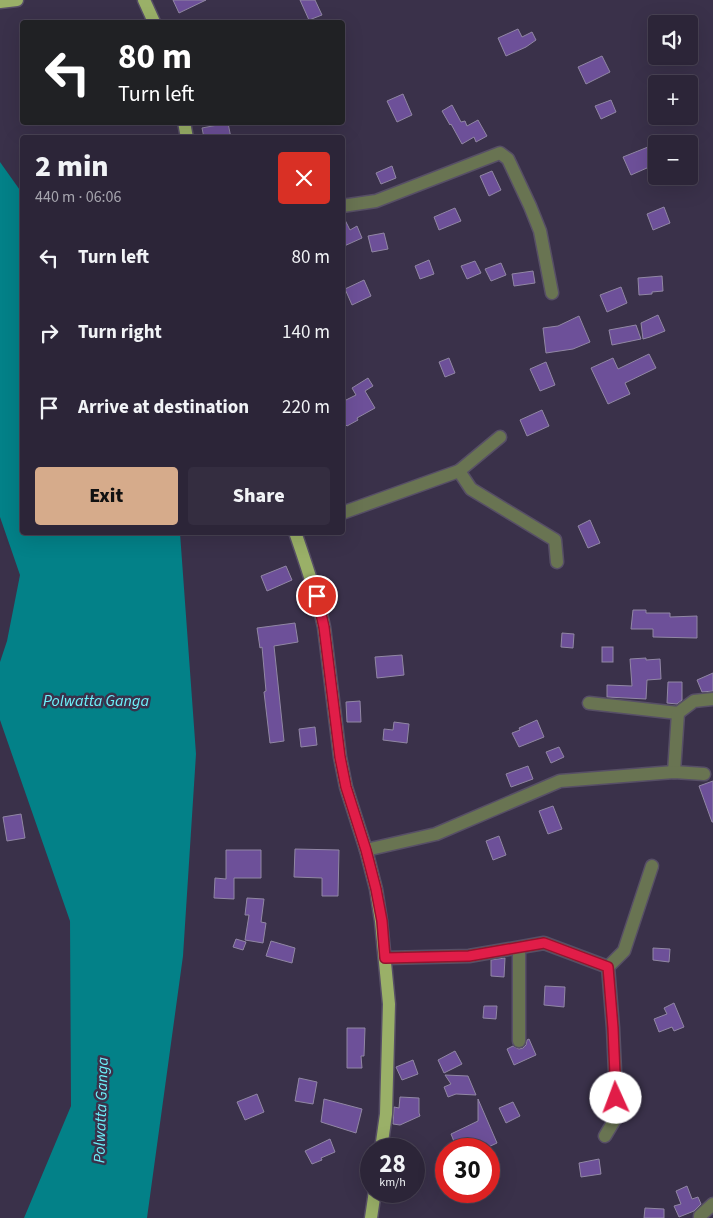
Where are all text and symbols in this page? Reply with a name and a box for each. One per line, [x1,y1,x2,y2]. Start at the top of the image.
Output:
map controls [648,15,698,185]
button: sound [648,15,698,65]
text: 80 m [118,32,192,82]
icon: left [35,40,100,105]
button: + [648,75,698,125]
text: Turn left [118,78,194,110]
button: − [648,135,698,185]
text: 2 min [35,145,109,188]
button: close [278,152,330,204]
text: 440 m · 06:06 [35,186,122,208]
icon: left [35,244,63,272]
text: Turn left [78,244,149,271]
text: 80 m [292,244,330,271]
icon: right [35,319,63,347]
text: Turn right [78,319,162,346]
text: 140 m [282,319,330,346]
icon: arrive [35,394,63,422]
text: Arrive at destination [78,394,249,421]
text: 220 m [282,394,330,421]
button: Exit [35,467,178,525]
button: Share [188,467,330,525]
pin [296,575,338,617]
icon: arrive [303,582,331,610]
water label: Polwatta Ganga [43,690,149,712]
water label: Polwatta Ganga [88,1056,114,1163]
position arrow [589,1071,641,1123]
speed limit sign: 30 [435,1138,500,1203]
text: 28 [379,1146,406,1182]
text: km/h [379,1174,406,1191]

